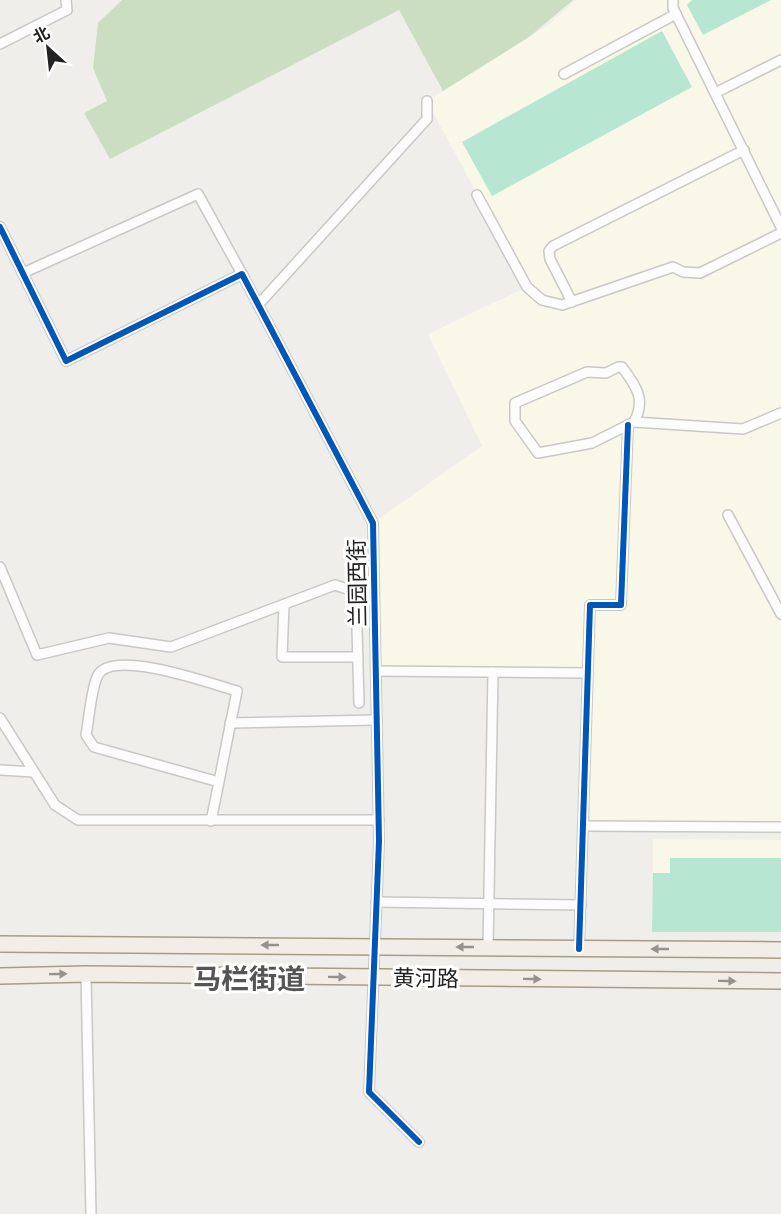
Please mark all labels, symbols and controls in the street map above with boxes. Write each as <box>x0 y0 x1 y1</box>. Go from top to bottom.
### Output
north arrow <box>18 18 78 78</box>
text: 北 <box>29 20 54 49</box>
street label: 兰园西街 <box>339 539 375 627</box>
one-way arrow <box>260 940 279 950</box>
one-way arrow <box>455 942 474 952</box>
one-way arrow <box>650 944 669 954</box>
district label: 马栏街道 <box>193 957 305 1000</box>
street label: 黄河路 <box>393 960 459 996</box>
one-way arrow <box>49 970 68 979</box>
one-way arrow <box>328 972 347 982</box>
one-way arrow <box>523 974 542 984</box>
one-way arrow <box>718 976 737 986</box>

